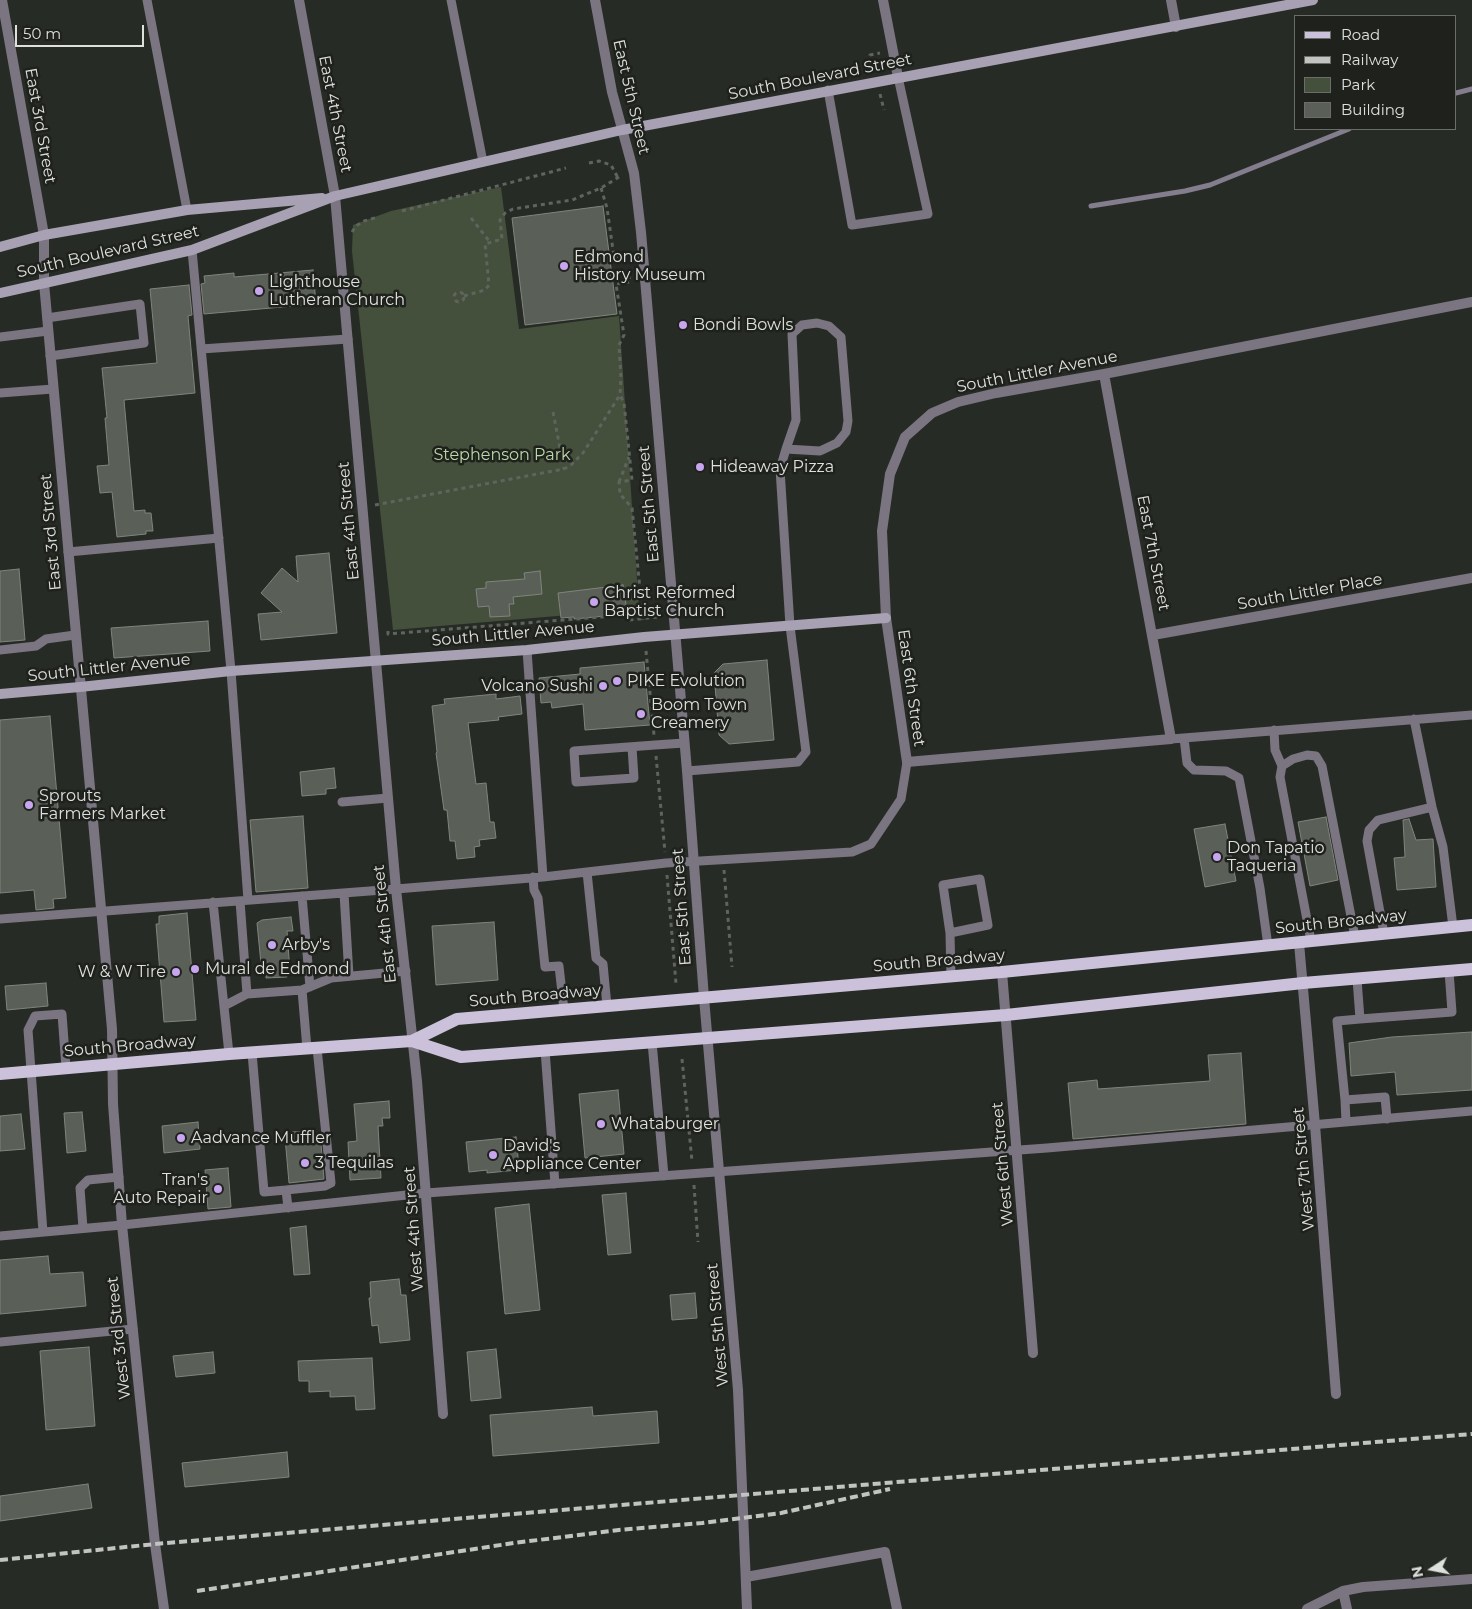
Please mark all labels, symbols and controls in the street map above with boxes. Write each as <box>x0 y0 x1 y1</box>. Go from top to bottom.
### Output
scale bar <box>18 15 146 47</box>
legend <box>1294 15 1457 130</box>
text: 50 m <box>23 24 61 43</box>
text: Road <box>1341 25 1380 44</box>
street label: East 5th Street <box>608 38 654 156</box>
street label: South Boulevard Street <box>727 50 913 104</box>
text: Railway <box>1341 50 1398 69</box>
street label: East 4th Street <box>314 54 356 174</box>
street label: East 3rd Street <box>20 67 60 185</box>
text: Park <box>1341 75 1375 94</box>
text: Building <box>1341 100 1405 119</box>
street label: South Boulevard Street <box>15 222 201 282</box>
place label: Edmond History Museum <box>574 247 706 285</box>
marker: Edmond History Museum <box>558 260 570 272</box>
place label: Lighthouse Lutheran Church <box>269 272 405 310</box>
marker: Lighthouse Lutheran Church <box>253 285 265 297</box>
place label: Bondi Bowls <box>693 315 793 335</box>
marker: Bondi Bowls <box>677 319 689 331</box>
street label: South Littler Avenue <box>955 347 1119 397</box>
park label: Stephenson Park <box>433 445 571 465</box>
street label: East 5th Street <box>634 445 664 563</box>
place label: Hideaway Pizza <box>710 457 834 477</box>
street label: East 4th Street <box>334 461 364 581</box>
marker: Hideaway Pizza <box>694 461 706 473</box>
street label: East 3rd Street <box>36 473 66 591</box>
street label: East 7th Street <box>1132 493 1174 613</box>
street label: South Littler Place <box>1236 570 1384 614</box>
place label: Christ Reformed Baptist Church <box>604 583 736 621</box>
marker: Christ Reformed Baptist Church <box>588 596 600 608</box>
street label: South Littler Avenue <box>431 617 595 651</box>
street label: East 6th Street <box>893 628 929 748</box>
street label: South Littler Avenue <box>27 650 191 686</box>
place label: PIKE Evolution <box>627 671 745 691</box>
marker: PIKE Evolution <box>611 675 623 687</box>
place label: Volcano Sushi <box>481 676 593 696</box>
marker: Volcano Sushi <box>597 680 609 692</box>
place label: Boom Town Creamery <box>651 695 747 733</box>
marker: Boom Town Creamery <box>635 708 647 720</box>
place label: Sprouts Farmers Market <box>39 786 166 824</box>
marker: Sprouts Farmers Market <box>23 799 35 811</box>
place label: Don Tapatio Taqueria <box>1227 838 1324 876</box>
street label: East 5th Street <box>668 848 696 966</box>
marker: Don Tapatio Taqueria <box>1211 851 1223 863</box>
street label: East 4th Street <box>369 864 401 984</box>
street label: South Broadway <box>1274 906 1408 938</box>
place label: Arby's <box>282 935 330 955</box>
marker: Arby's <box>266 939 278 951</box>
street label: South Broadway <box>872 946 1006 976</box>
place label: Mural de Edmond <box>205 959 350 979</box>
place label: W & W Tire <box>78 962 166 982</box>
marker: Mural de Edmond <box>189 963 201 975</box>
marker: W & W Tire <box>170 966 182 978</box>
street label: South Broadway <box>468 981 602 1011</box>
street label: South Broadway <box>63 1031 197 1061</box>
street label: West 6th Street <box>988 1101 1018 1227</box>
street label: West 7th Street <box>1289 1106 1319 1232</box>
place label: Whataburger <box>611 1114 719 1134</box>
marker: Whataburger <box>595 1118 607 1130</box>
place label: Aadvance Muffler <box>191 1128 331 1148</box>
marker: Aadvance Muffler <box>175 1132 187 1144</box>
place label: David's Appliance Center <box>503 1136 641 1174</box>
marker: David's Appliance Center <box>487 1149 499 1161</box>
place label: 3 Tequilas <box>315 1153 394 1173</box>
marker: 3 Tequilas <box>299 1157 311 1169</box>
street label: West 4th Street <box>400 1166 428 1292</box>
place label: Tran's Auto Repair <box>113 1170 208 1208</box>
marker: Tran's Auto Repair <box>212 1183 224 1195</box>
street label: West 5th Street <box>703 1262 733 1388</box>
street label: West 3rd Street <box>103 1275 135 1401</box>
north arrow <box>1407 1544 1457 1594</box>
text: N <box>1407 1565 1427 1579</box>

